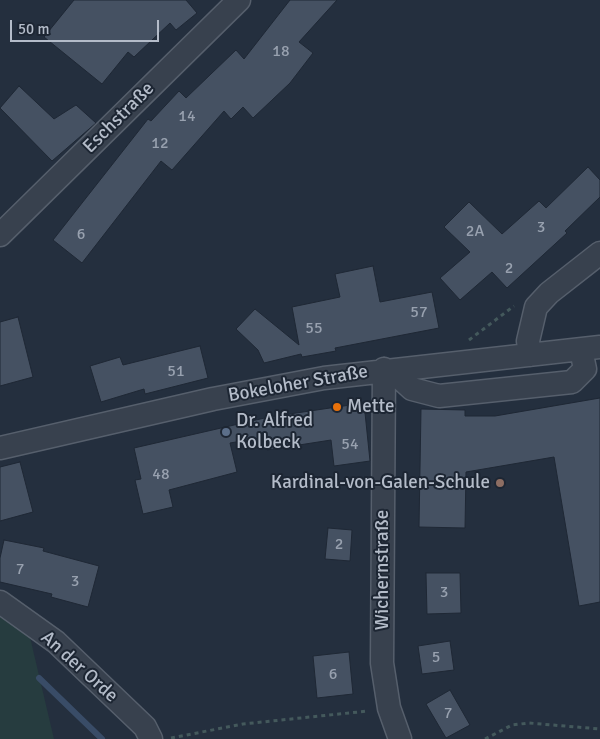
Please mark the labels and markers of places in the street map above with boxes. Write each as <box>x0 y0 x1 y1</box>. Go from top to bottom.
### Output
place label: Mette <box>347 396 394 418</box>
marker: Mette <box>331 401 343 413</box>
place label: Dr. Alfred Kolbeck <box>236 410 313 454</box>
marker: Dr. Alfred Kolbeck <box>220 426 232 438</box>
place label: Kardinal-von-Galen-Schule <box>271 472 490 494</box>
marker: Kardinal-von-Galen-Schule <box>494 477 506 489</box>

